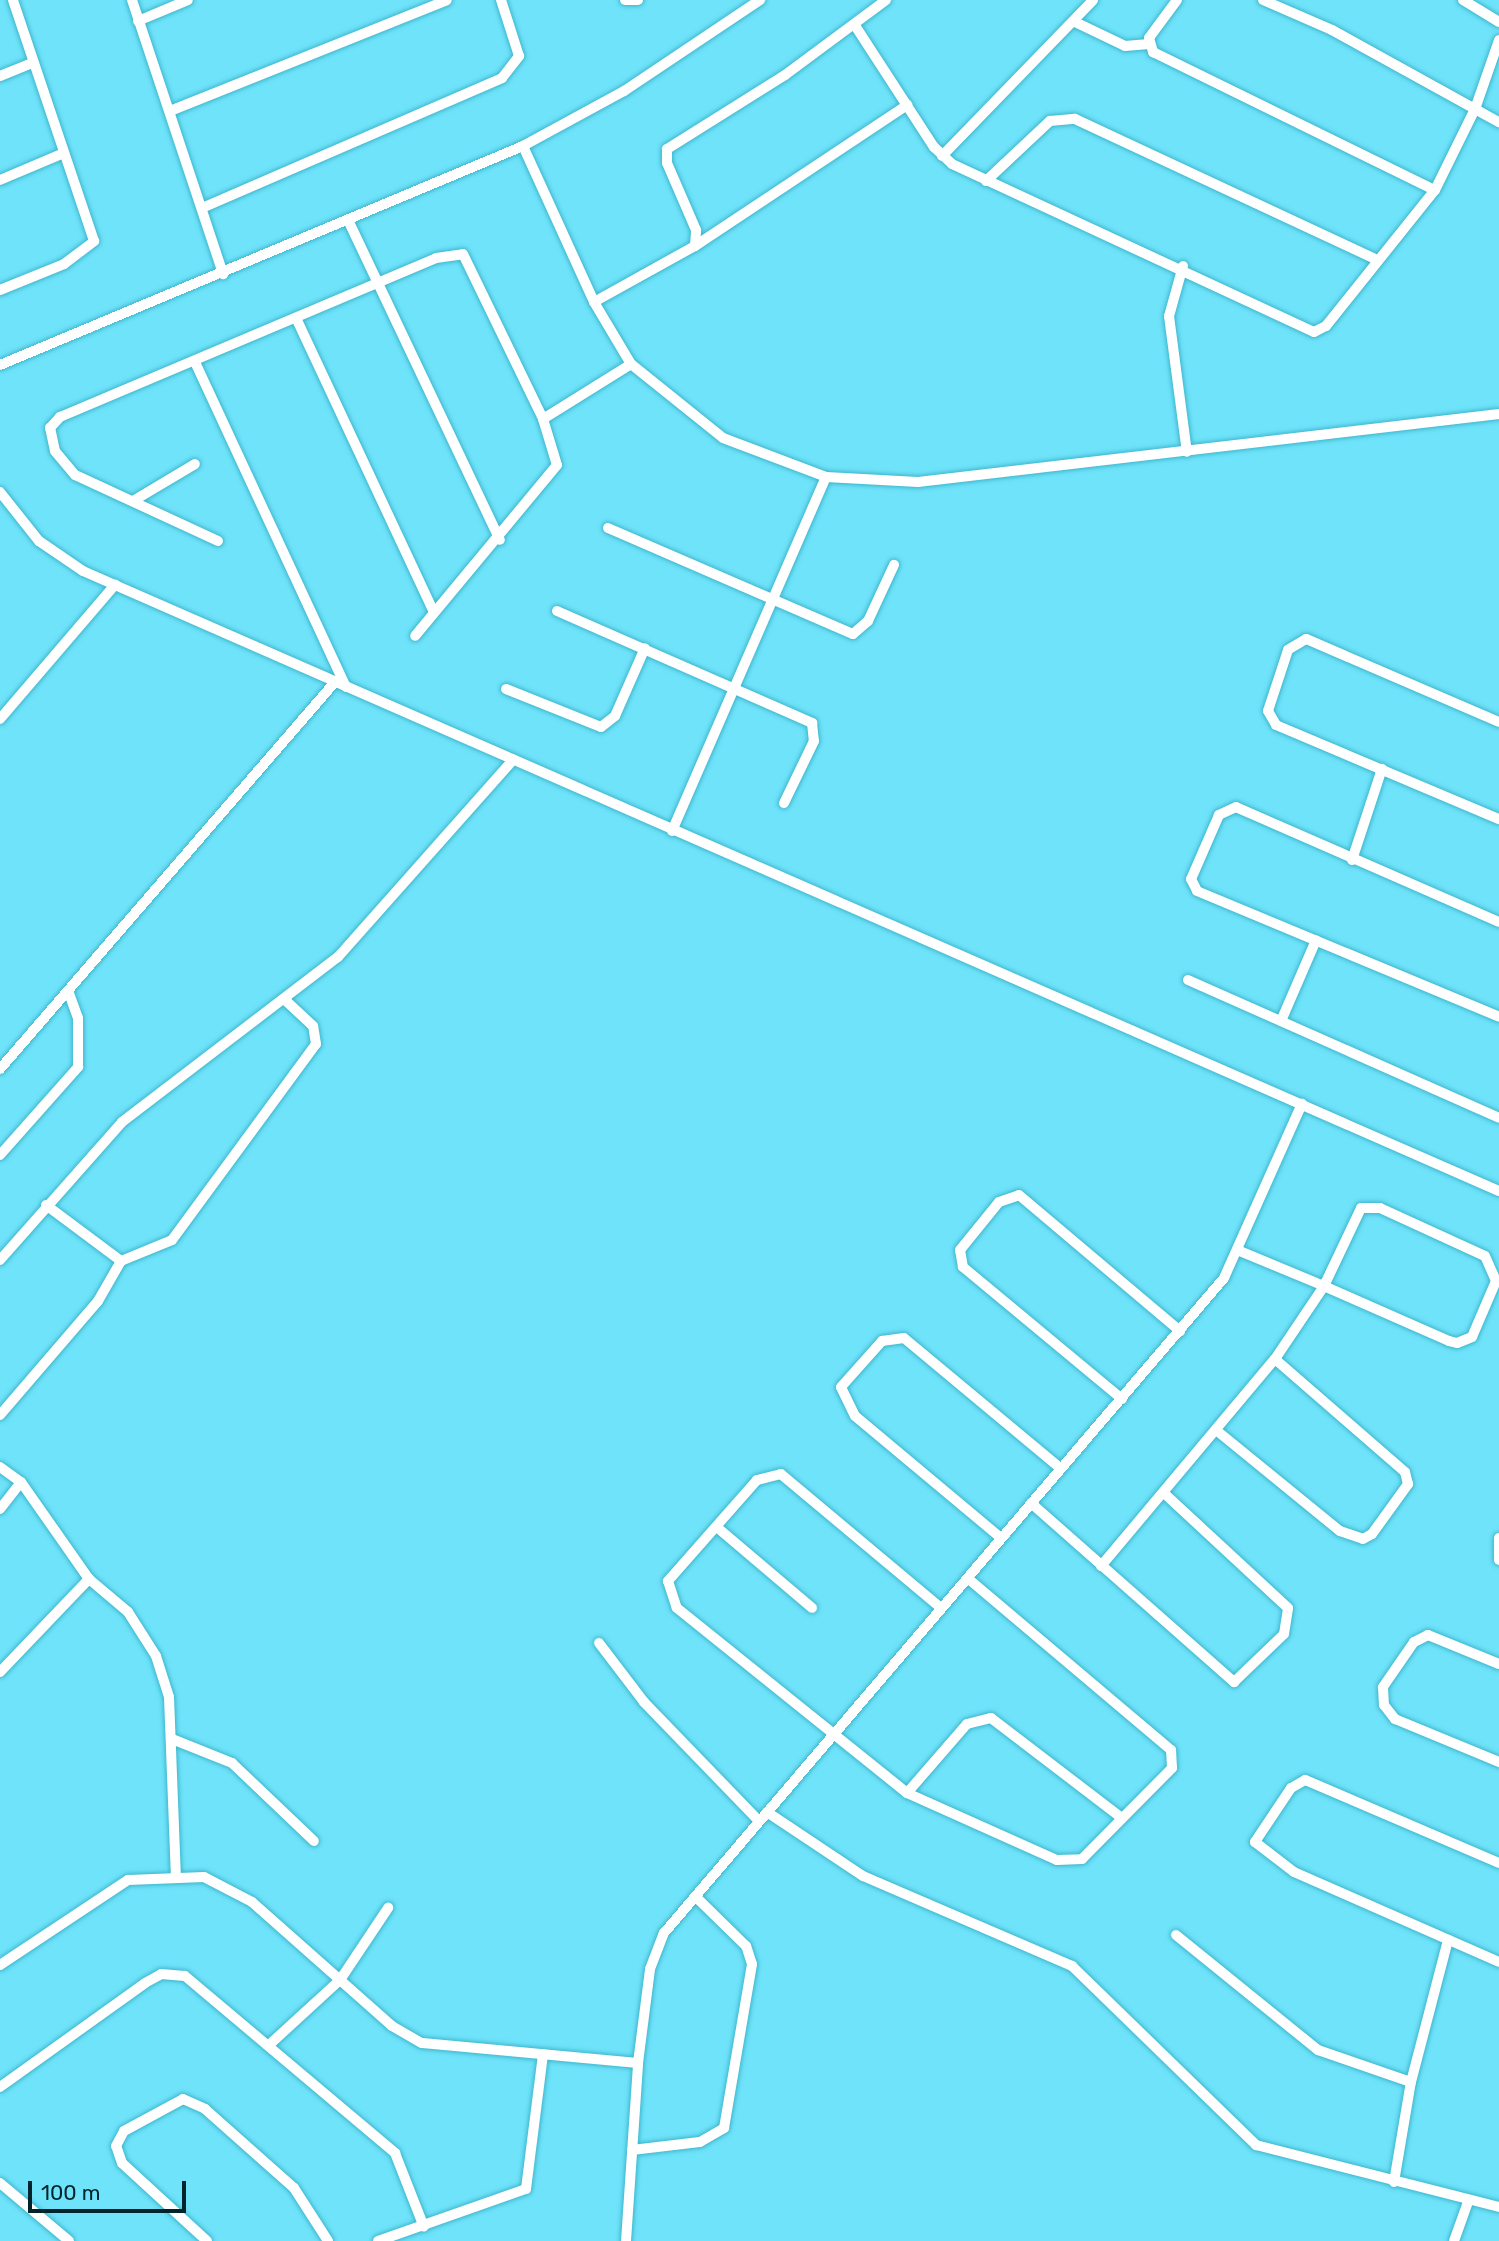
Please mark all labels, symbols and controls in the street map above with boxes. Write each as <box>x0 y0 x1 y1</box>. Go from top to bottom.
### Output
scale bar <box>32 2168 189 2212</box>
text: 100 m <box>41 2180 100 2205</box>

